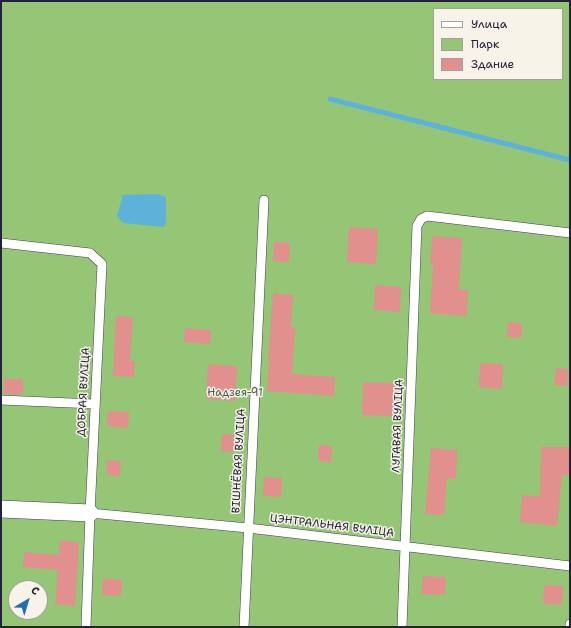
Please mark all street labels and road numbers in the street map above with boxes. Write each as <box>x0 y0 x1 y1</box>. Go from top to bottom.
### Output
street label: ДОБРАЯ ВУЛІЦА <box>75 347 93 437</box>
street label: ЛУГАВАЯ ВУЛІЦА <box>390 379 406 473</box>
street label: ВІШНЁВАЯ ВУЛІЦА <box>230 408 248 514</box>
street label: ЦЭНТРАЛЬНАЯ ВУЛІЦА <box>269 512 395 540</box>

